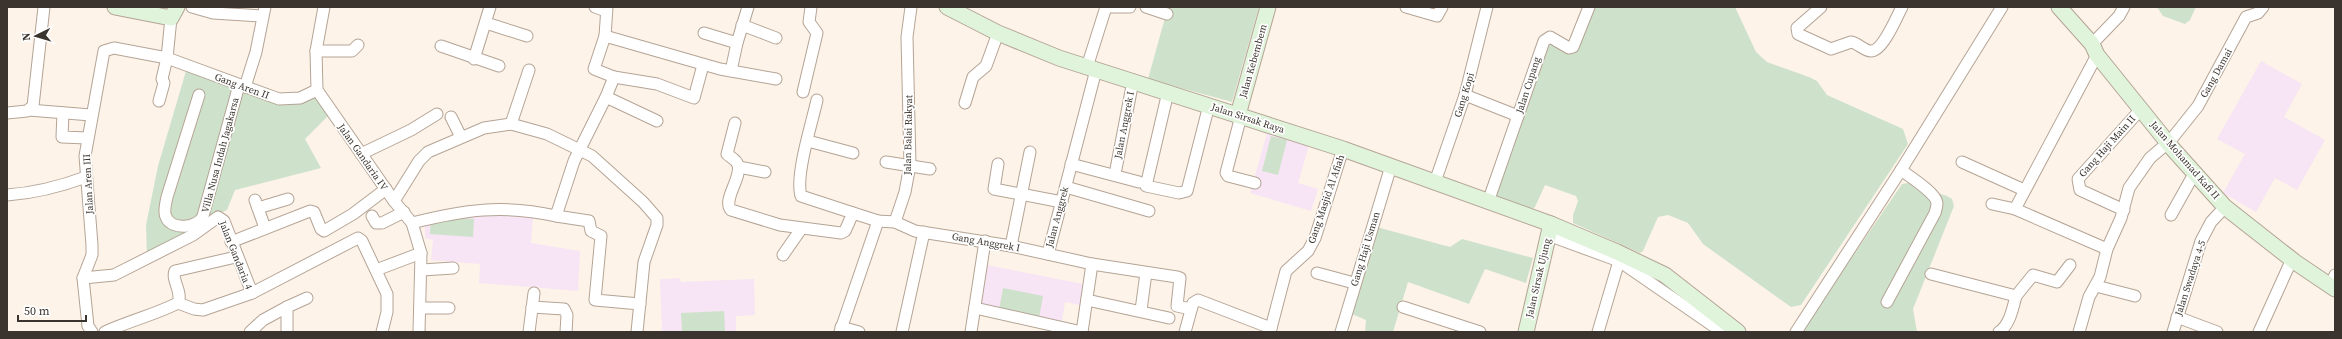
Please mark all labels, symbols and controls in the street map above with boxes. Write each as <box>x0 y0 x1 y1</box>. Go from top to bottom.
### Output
north arrow <box>16 16 56 56</box>
street label: Jalan Kebembem <box>1236 23 1270 100</box>
text: N <box>19 32 34 41</box>
street label: Gang Damai <box>2197 46 2235 100</box>
street label: Jalan Cupang <box>1512 55 1543 116</box>
street label: Gang Aren II <box>213 70 271 102</box>
street label: Gang Kopi <box>1451 71 1477 119</box>
street label: Jalan Anggrek I <box>1111 90 1137 161</box>
street label: Jalan Balai Rakyat <box>901 94 915 176</box>
street label: Villa Nusa Indah Jagakarsa <box>198 95 242 214</box>
street label: Jalan Sirsak Raya <box>1209 100 1287 136</box>
street label: Gang Haji Main II <box>2076 112 2138 180</box>
street label: Jalan Mohamad Kafi II <box>2147 117 2223 202</box>
street label: Jalan Gandaria IV <box>335 120 391 193</box>
street label: Jalan Aren III <box>80 153 96 215</box>
street label: Gang Masjid Al Afiah <box>1305 153 1347 245</box>
street label: Jalan Anggrek <box>1042 185 1071 250</box>
street label: Gang Haji Usman <box>1347 210 1383 288</box>
street label: Jalan Gandaria 4 <box>216 218 256 291</box>
street label: Gang Anggrek I <box>951 230 1021 254</box>
street label: Jalan Sirsak Ujung <box>1522 237 1553 320</box>
street label: Jalan Swadaya 4-5 <box>2171 239 2208 318</box>
scale bar <box>18 297 86 323</box>
text: 50 m <box>24 303 50 319</box>

